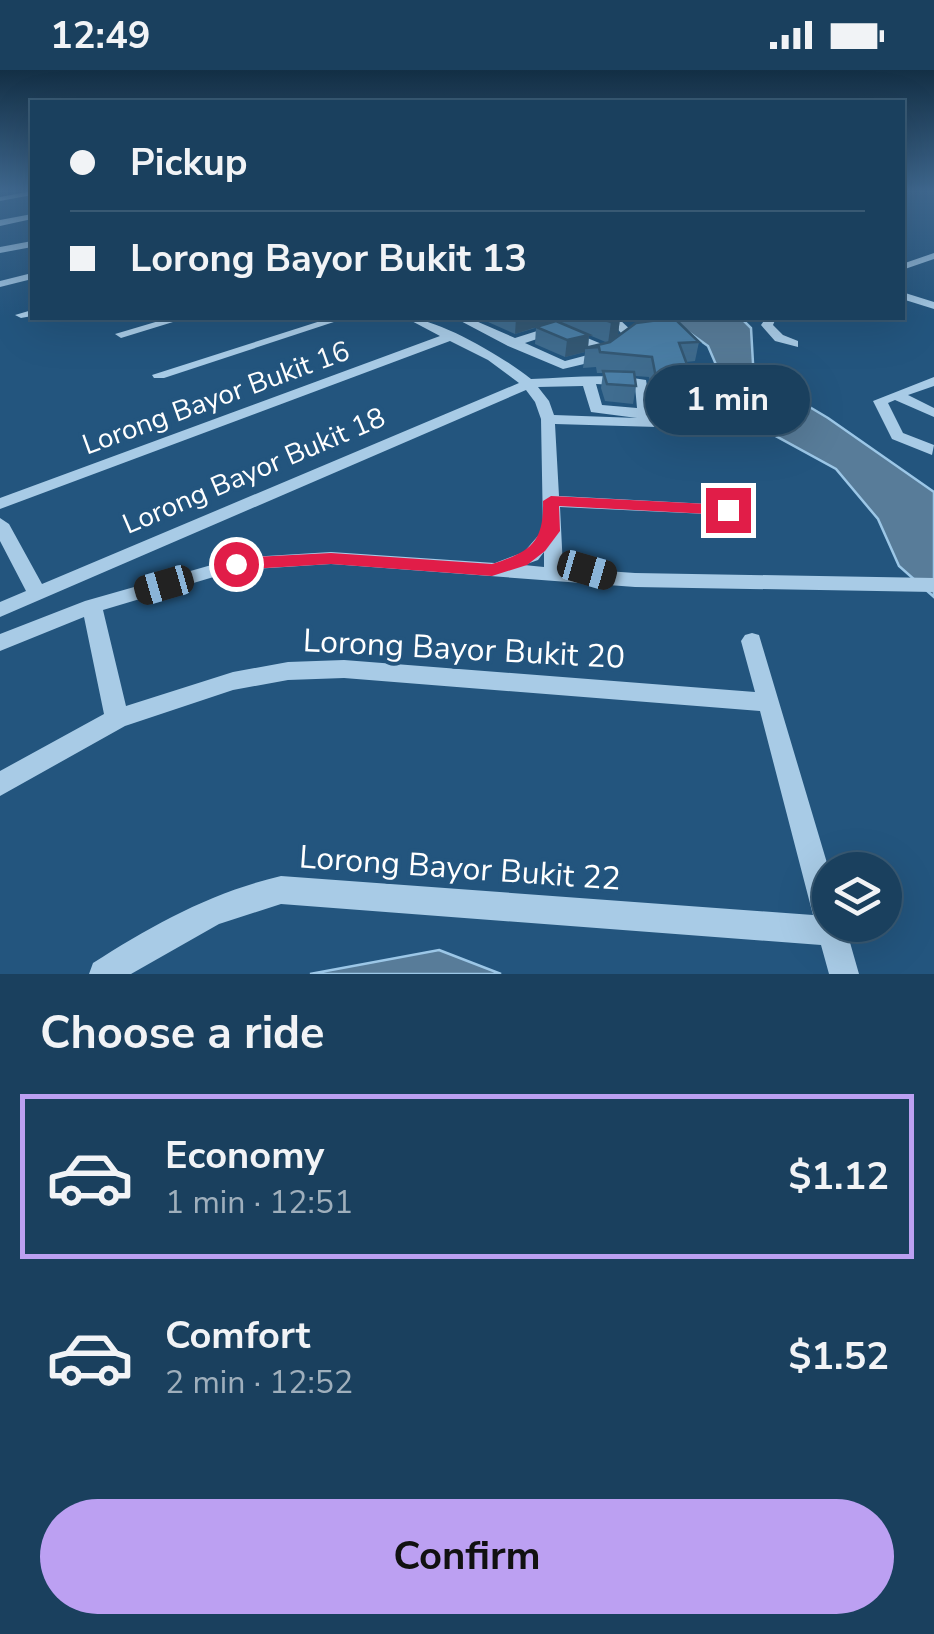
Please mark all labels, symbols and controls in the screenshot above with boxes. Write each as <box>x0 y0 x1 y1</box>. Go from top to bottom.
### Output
text: 12:49 <box>50 10 151 61</box>
text: Pickup <box>130 137 248 188</box>
text: Lorong Bayor Bukit 13 <box>130 233 527 284</box>
street label: Lorong Bayor Bukit 16 <box>77 332 355 464</box>
callout: 1 min <box>646 365 810 435</box>
text: 1 min <box>686 378 769 421</box>
street label: Lorong Bayor Bukit 18 <box>117 398 391 544</box>
route end <box>706 488 751 533</box>
route start <box>214 542 259 587</box>
car <box>554 547 620 593</box>
car <box>131 562 197 608</box>
street label: Lorong Bayor Bukit 20 <box>302 619 626 679</box>
street label: Lorong Bayor Bukit 22 <box>298 835 622 901</box>
map controls <box>812 852 902 942</box>
button: layers <box>812 852 902 942</box>
text: Choose a ride <box>40 1003 325 1064</box>
text: Economy <box>165 1130 324 1181</box>
icon: car <box>45 1132 135 1222</box>
text: $1.12 <box>788 1151 889 1202</box>
text: 1 min · 12:51 <box>165 1181 353 1224</box>
text: Comfort <box>165 1310 310 1361</box>
icon: car <box>45 1312 135 1402</box>
text: $1.52 <box>788 1331 889 1382</box>
text: 2 min · 12:52 <box>165 1361 353 1404</box>
button: Confirm <box>40 1499 894 1614</box>

